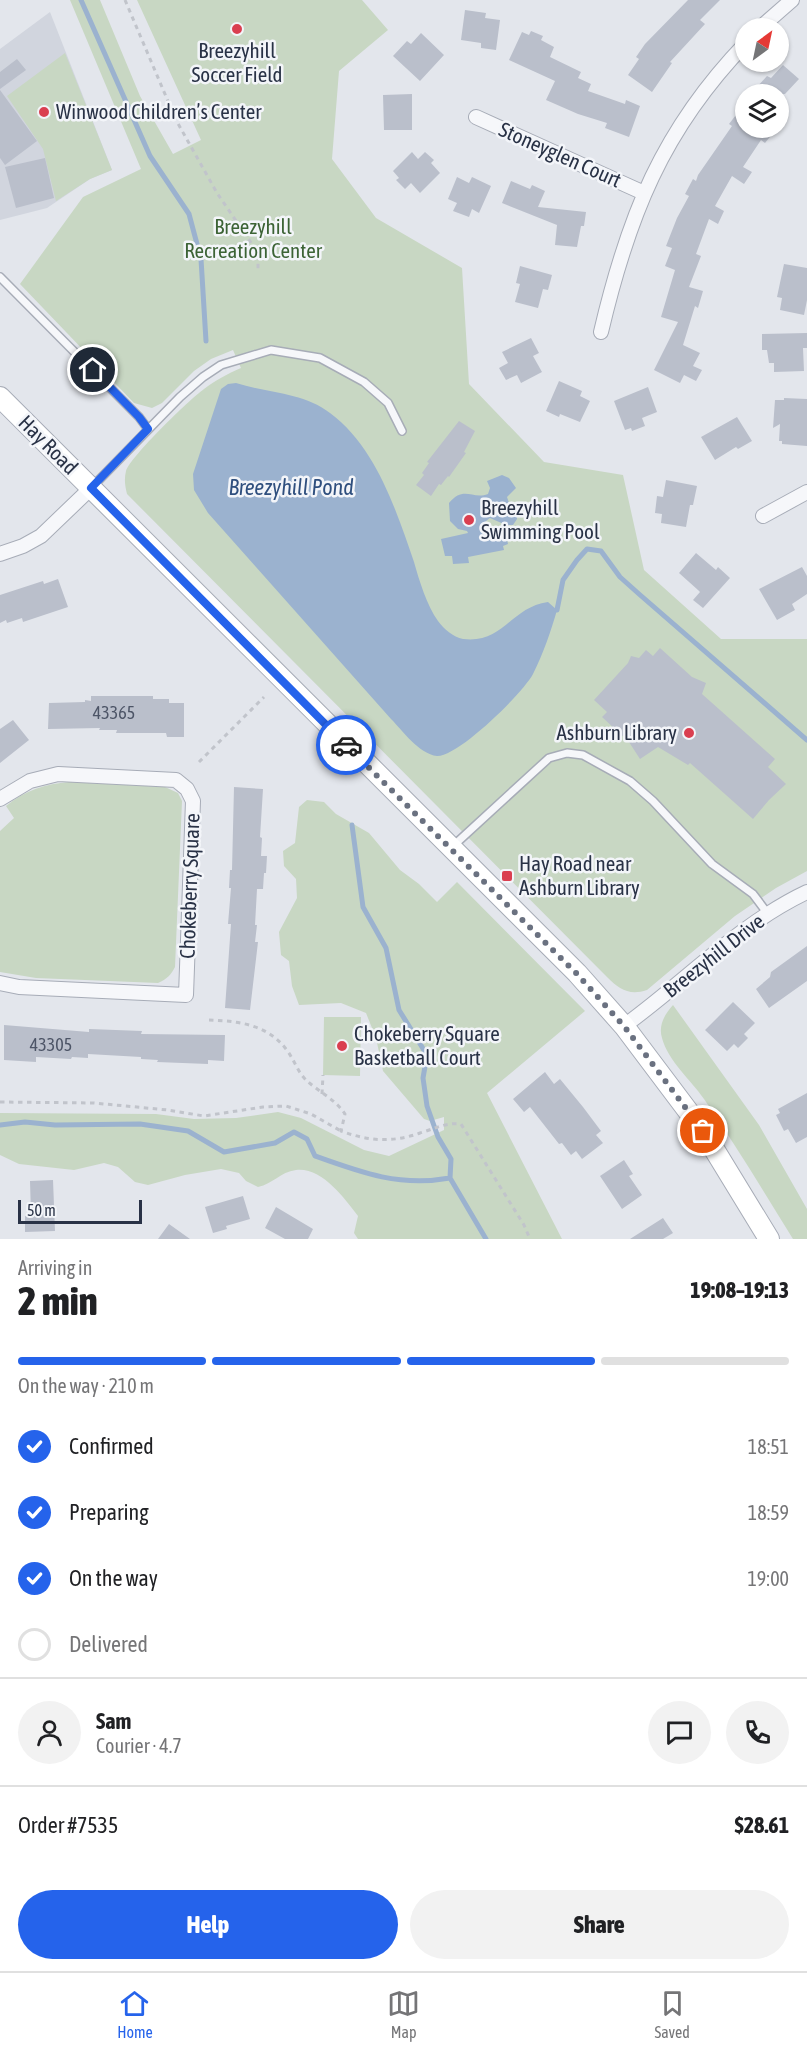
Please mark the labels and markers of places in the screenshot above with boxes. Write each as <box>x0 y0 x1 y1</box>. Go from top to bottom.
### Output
marker: Breezyhill Soccer Field <box>230 22 244 36</box>
place label: Breezyhill Soccer Field <box>192 38 282 86</box>
place label: Winwood Children’s Center <box>56 99 262 123</box>
marker: Winwood Children’s Center <box>37 105 51 119</box>
pin <box>67 344 118 395</box>
place label: Breezyhill Swimming Pool <box>481 495 600 543</box>
marker: Breezyhill Swimming Pool <box>462 513 476 527</box>
place label: Ashburn Library <box>556 720 677 744</box>
marker: Ashburn Library <box>682 726 696 740</box>
place label: Hay Road near Ashburn Library <box>519 851 640 899</box>
marker: Hay Road near Ashburn Library <box>500 869 514 883</box>
place label: Chokeberry Square Basketball Court <box>354 1021 500 1069</box>
marker: Chokeberry Square Basketball Court <box>335 1039 349 1053</box>
pin <box>677 1105 728 1156</box>

